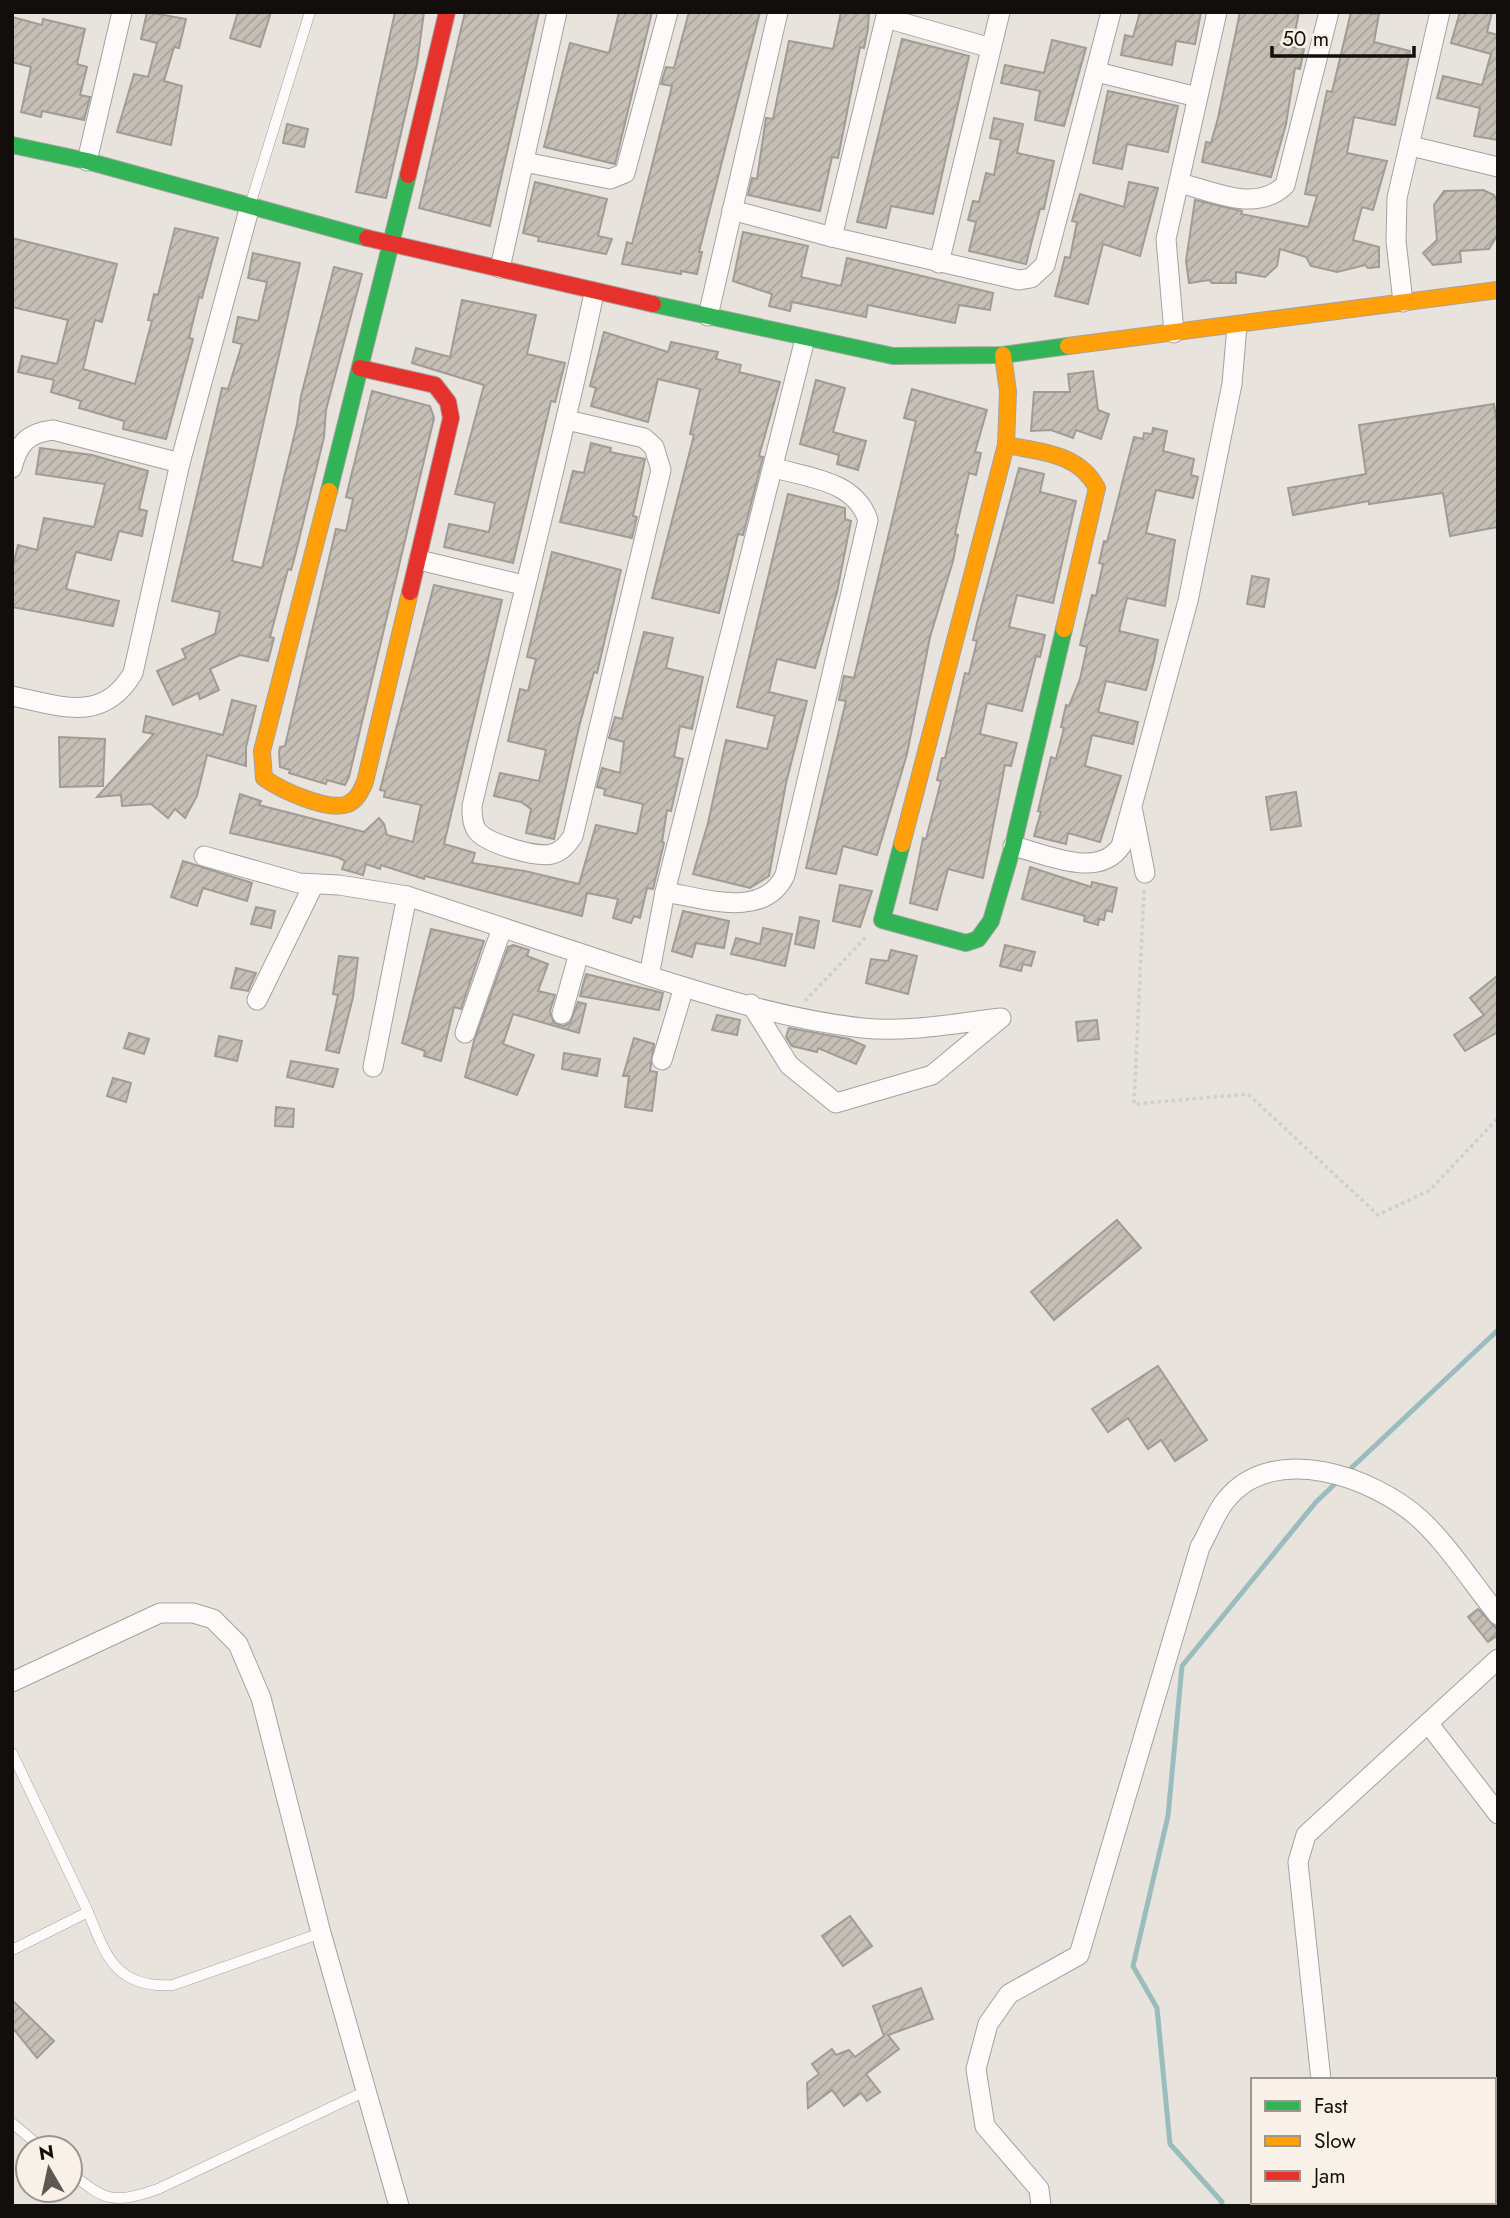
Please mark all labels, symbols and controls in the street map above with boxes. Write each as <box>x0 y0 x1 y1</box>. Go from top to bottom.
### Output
scale bar <box>1272 14 1414 58</box>
text: 50 m <box>1282 24 1329 54</box>
legend <box>1251 2078 1496 2204</box>
text: Fast <box>1314 2091 1347 2121</box>
text: Slow <box>1314 2126 1356 2156</box>
north arrow <box>14 2134 84 2204</box>
text: N <box>37 2138 56 2167</box>
text: Jam <box>1311 2161 1346 2191</box>

